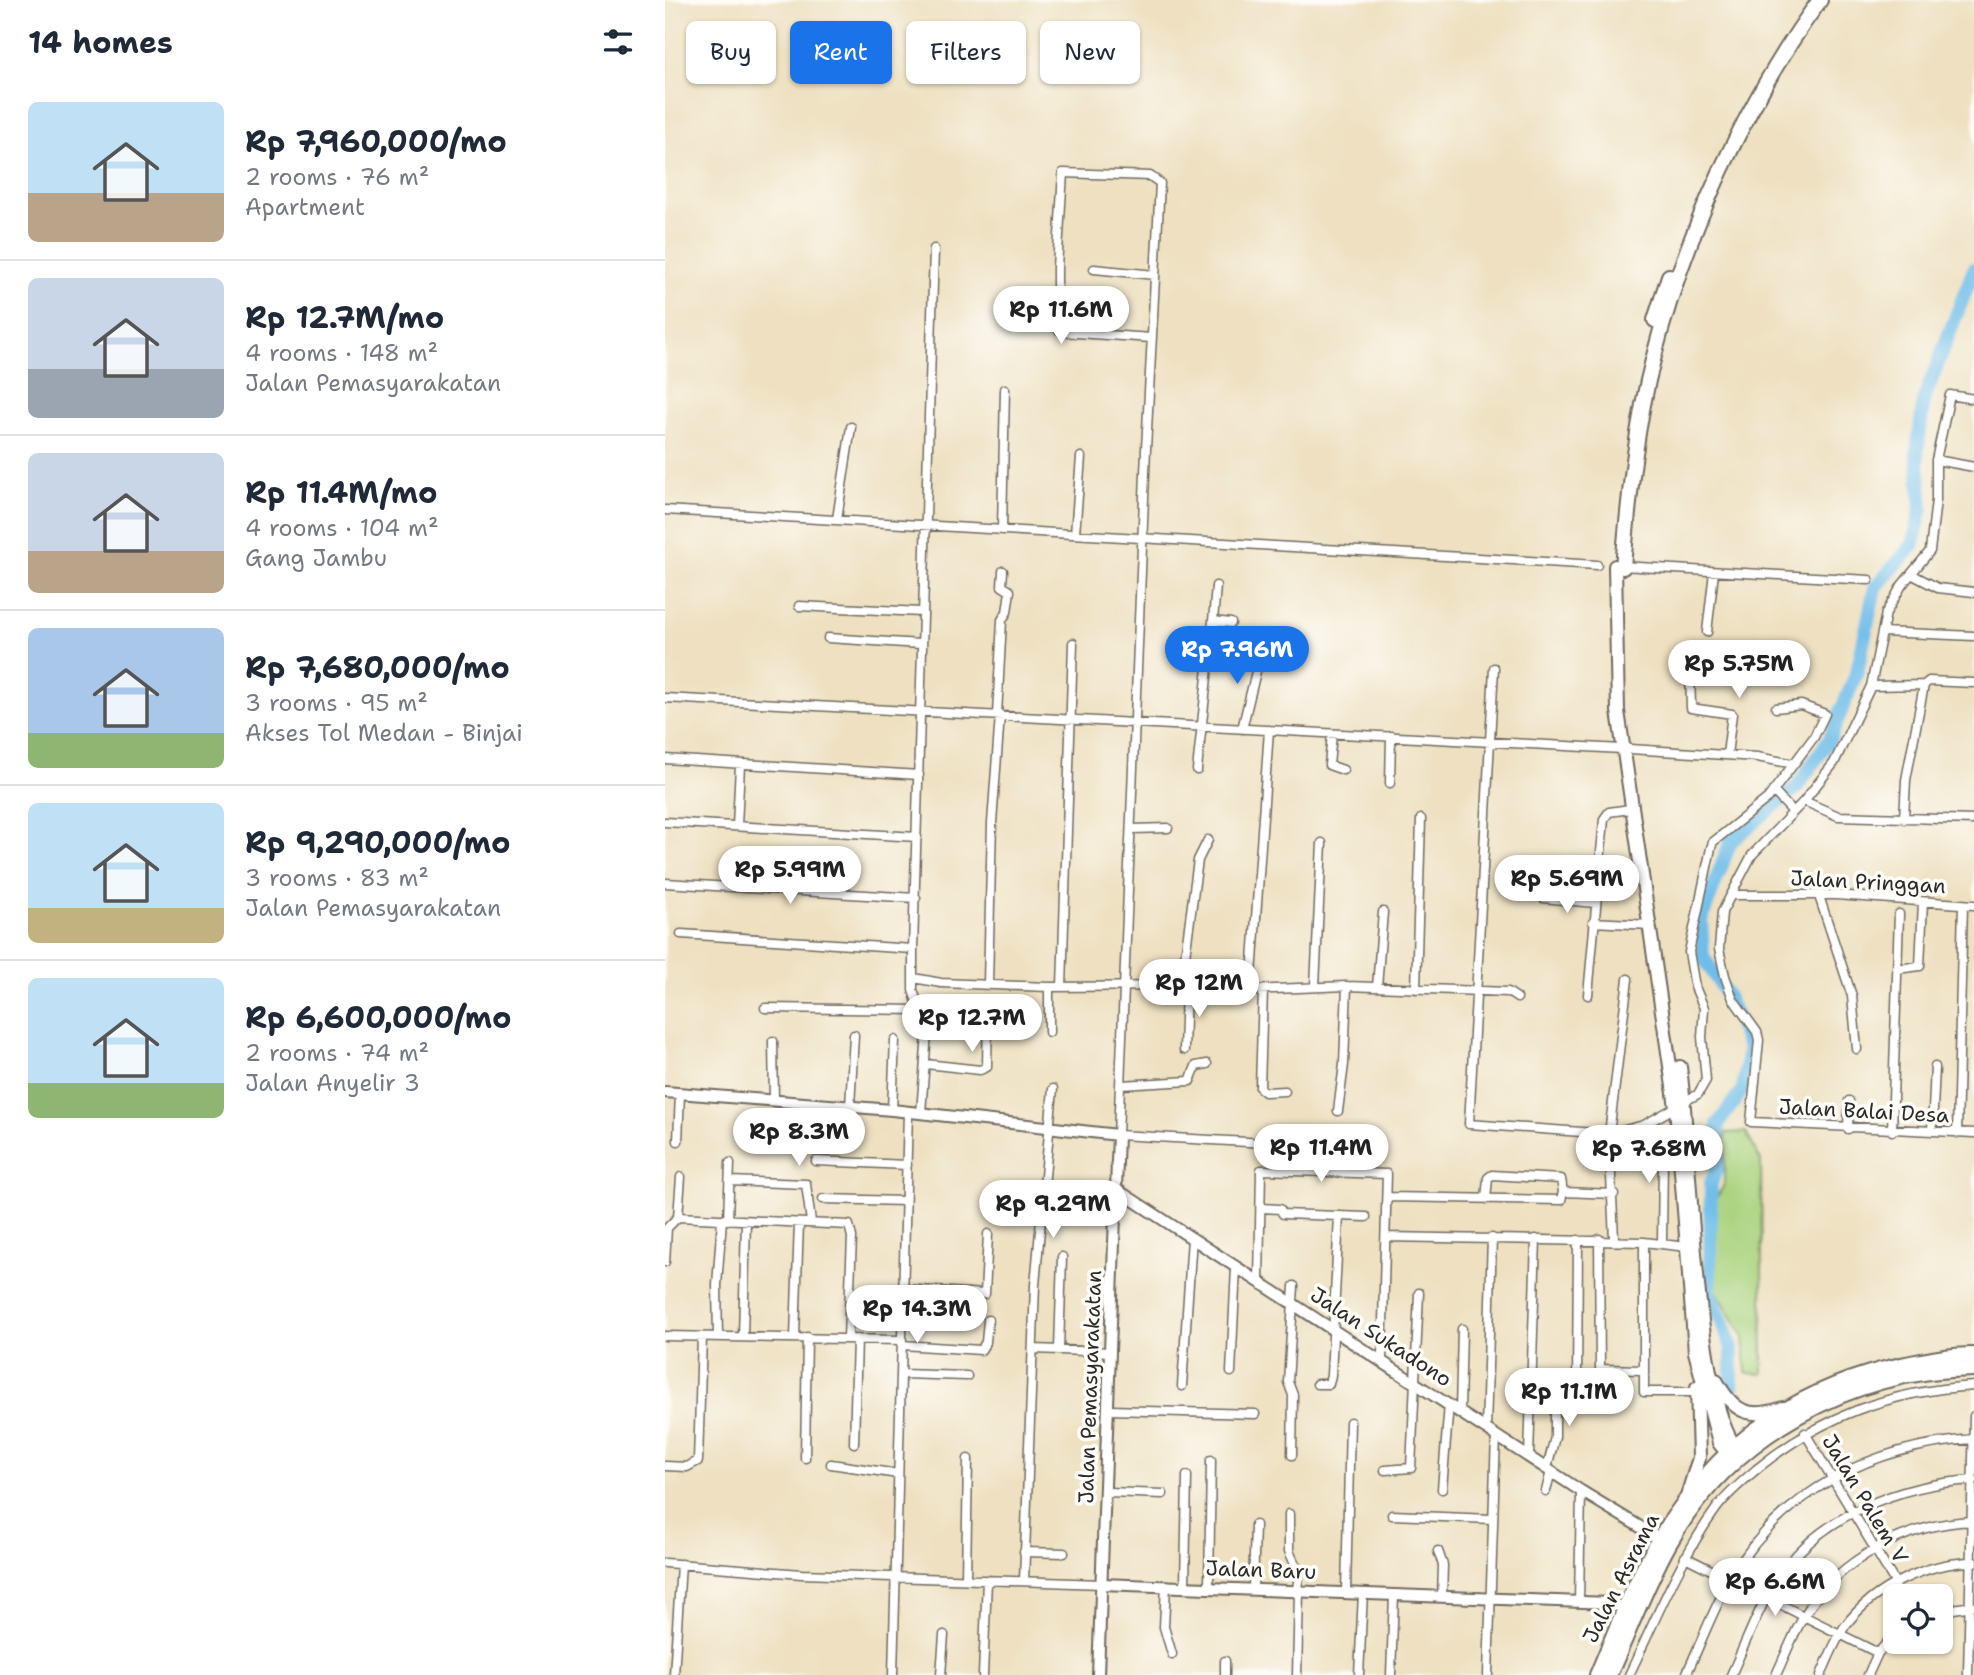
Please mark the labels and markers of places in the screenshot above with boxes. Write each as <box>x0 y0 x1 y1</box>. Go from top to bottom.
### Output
pin: Rp 11.6M <box>989 286 1133 346</box>
pin: Rp 7.96M <box>1165 626 1309 686</box>
pin: Rp 5.75M <box>1667 640 1811 700</box>
pin: Rp 5.99M <box>718 846 862 906</box>
pin: Rp 5.69M <box>1495 856 1639 915</box>
pin: Rp 12M <box>1142 960 1256 1019</box>
pin: Rp 12.7M <box>900 995 1044 1054</box>
pin: Rp 8.3M <box>734 1108 864 1168</box>
pin: Rp 11.4M <box>1249 1124 1393 1184</box>
pin: Rp 7.68M <box>1577 1126 1721 1185</box>
pin: Rp 9.29M <box>981 1180 1125 1240</box>
pin: Rp 14.3M <box>845 1286 989 1345</box>
pin: Rp 11.1M <box>1497 1368 1641 1428</box>
pin: Rp 6.6M <box>1710 1558 1840 1618</box>

